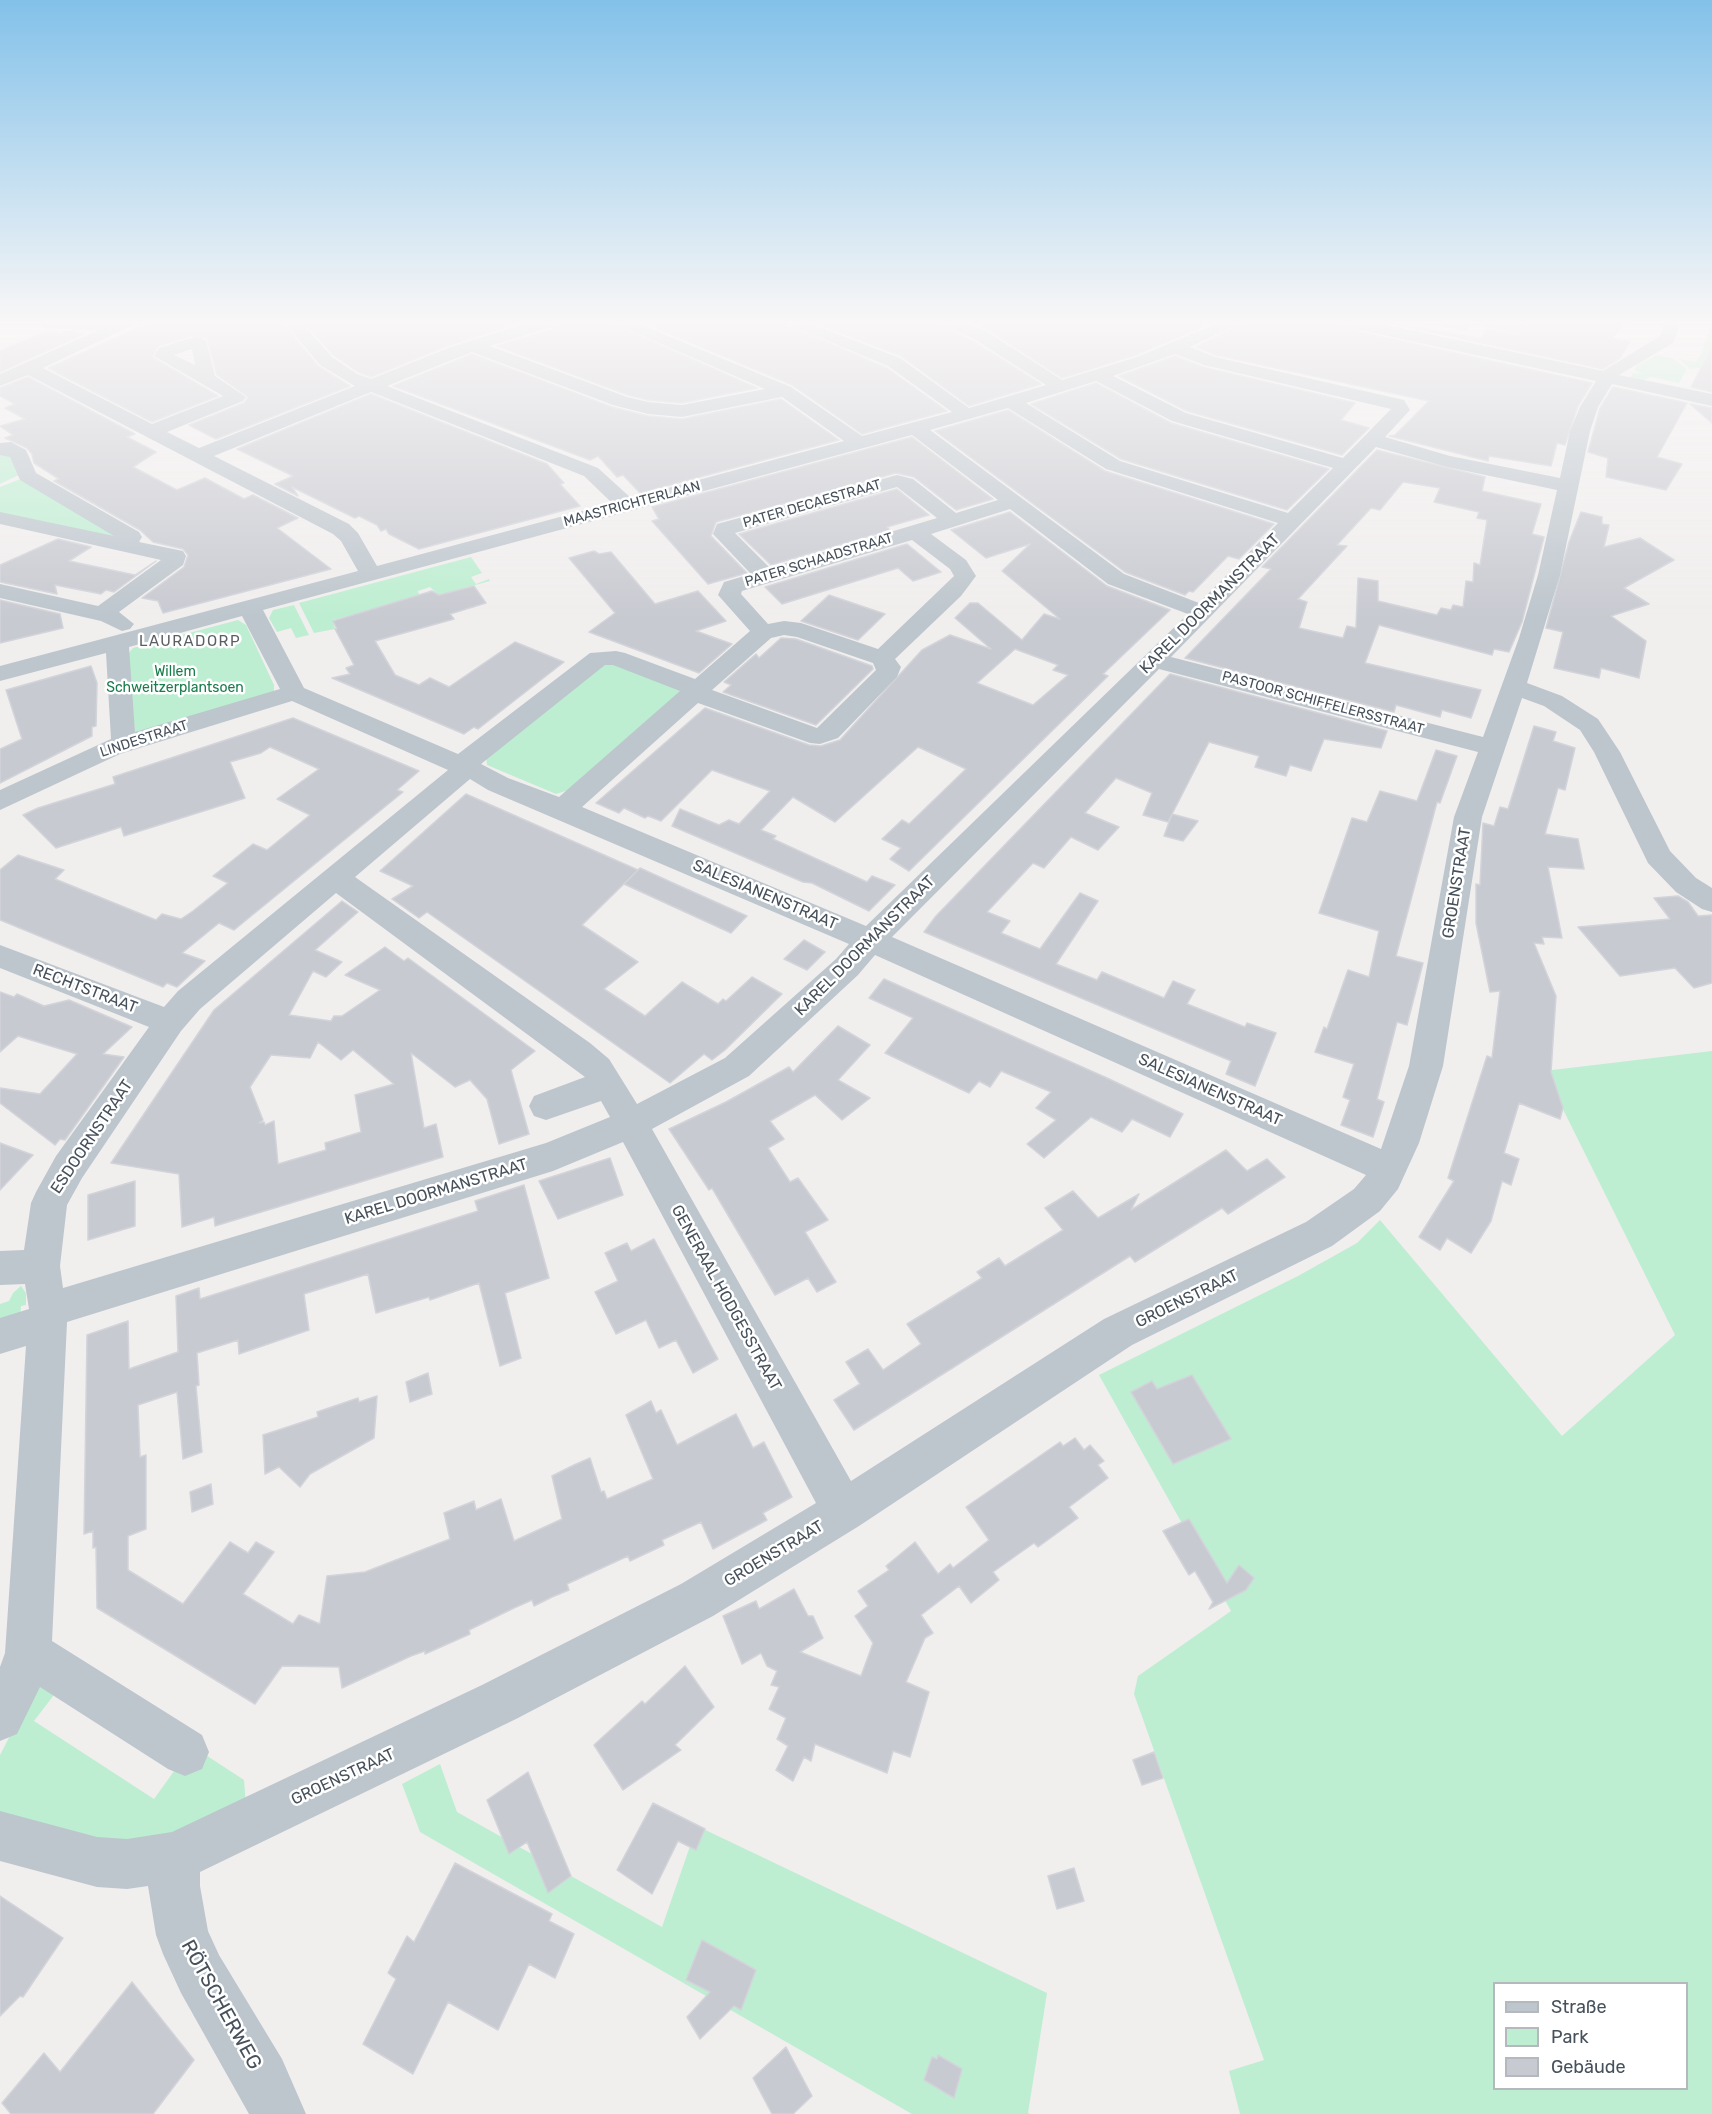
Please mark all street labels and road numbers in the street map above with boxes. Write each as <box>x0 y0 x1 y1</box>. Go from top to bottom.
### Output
street label: PATER DECAESTRAAT <box>741 476 883 532</box>
street label: MAASTRICHTERLAAN <box>562 478 702 530</box>
street label: PATER SCHAADSTRAAT <box>743 529 895 591</box>
street label: KAREL DOORMANSTRAAT <box>1136 530 1284 678</box>
street label: PASTOOR SCHIFFELERSSTRAAT <box>1220 668 1426 738</box>
street label: LINDESTRAAT <box>98 717 190 761</box>
street label: GROENSTRAAT <box>1439 826 1475 940</box>
street label: SALESIANENSTRAAT <box>690 856 840 934</box>
street label: KAREL DOORMANSTRAAT <box>791 872 939 1020</box>
street label: RECHTSTRAAT <box>30 960 140 1018</box>
street label: SALESIANENSTRAAT <box>1135 1050 1285 1130</box>
street label: ESDOORNSTRAAT <box>47 1076 137 1198</box>
street label: KAREL DOORMANSTRAAT <box>342 1155 530 1229</box>
street label: GENERAAL HODGESSTRAAT <box>667 1202 785 1394</box>
street label: GROENSTRAAT <box>1132 1266 1242 1332</box>
street label: GROENSTRAAT <box>721 1517 827 1591</box>
street label: GROENSTRAAT <box>288 1745 398 1809</box>
street label: RÖTSCHERWEG <box>175 1936 267 2074</box>

